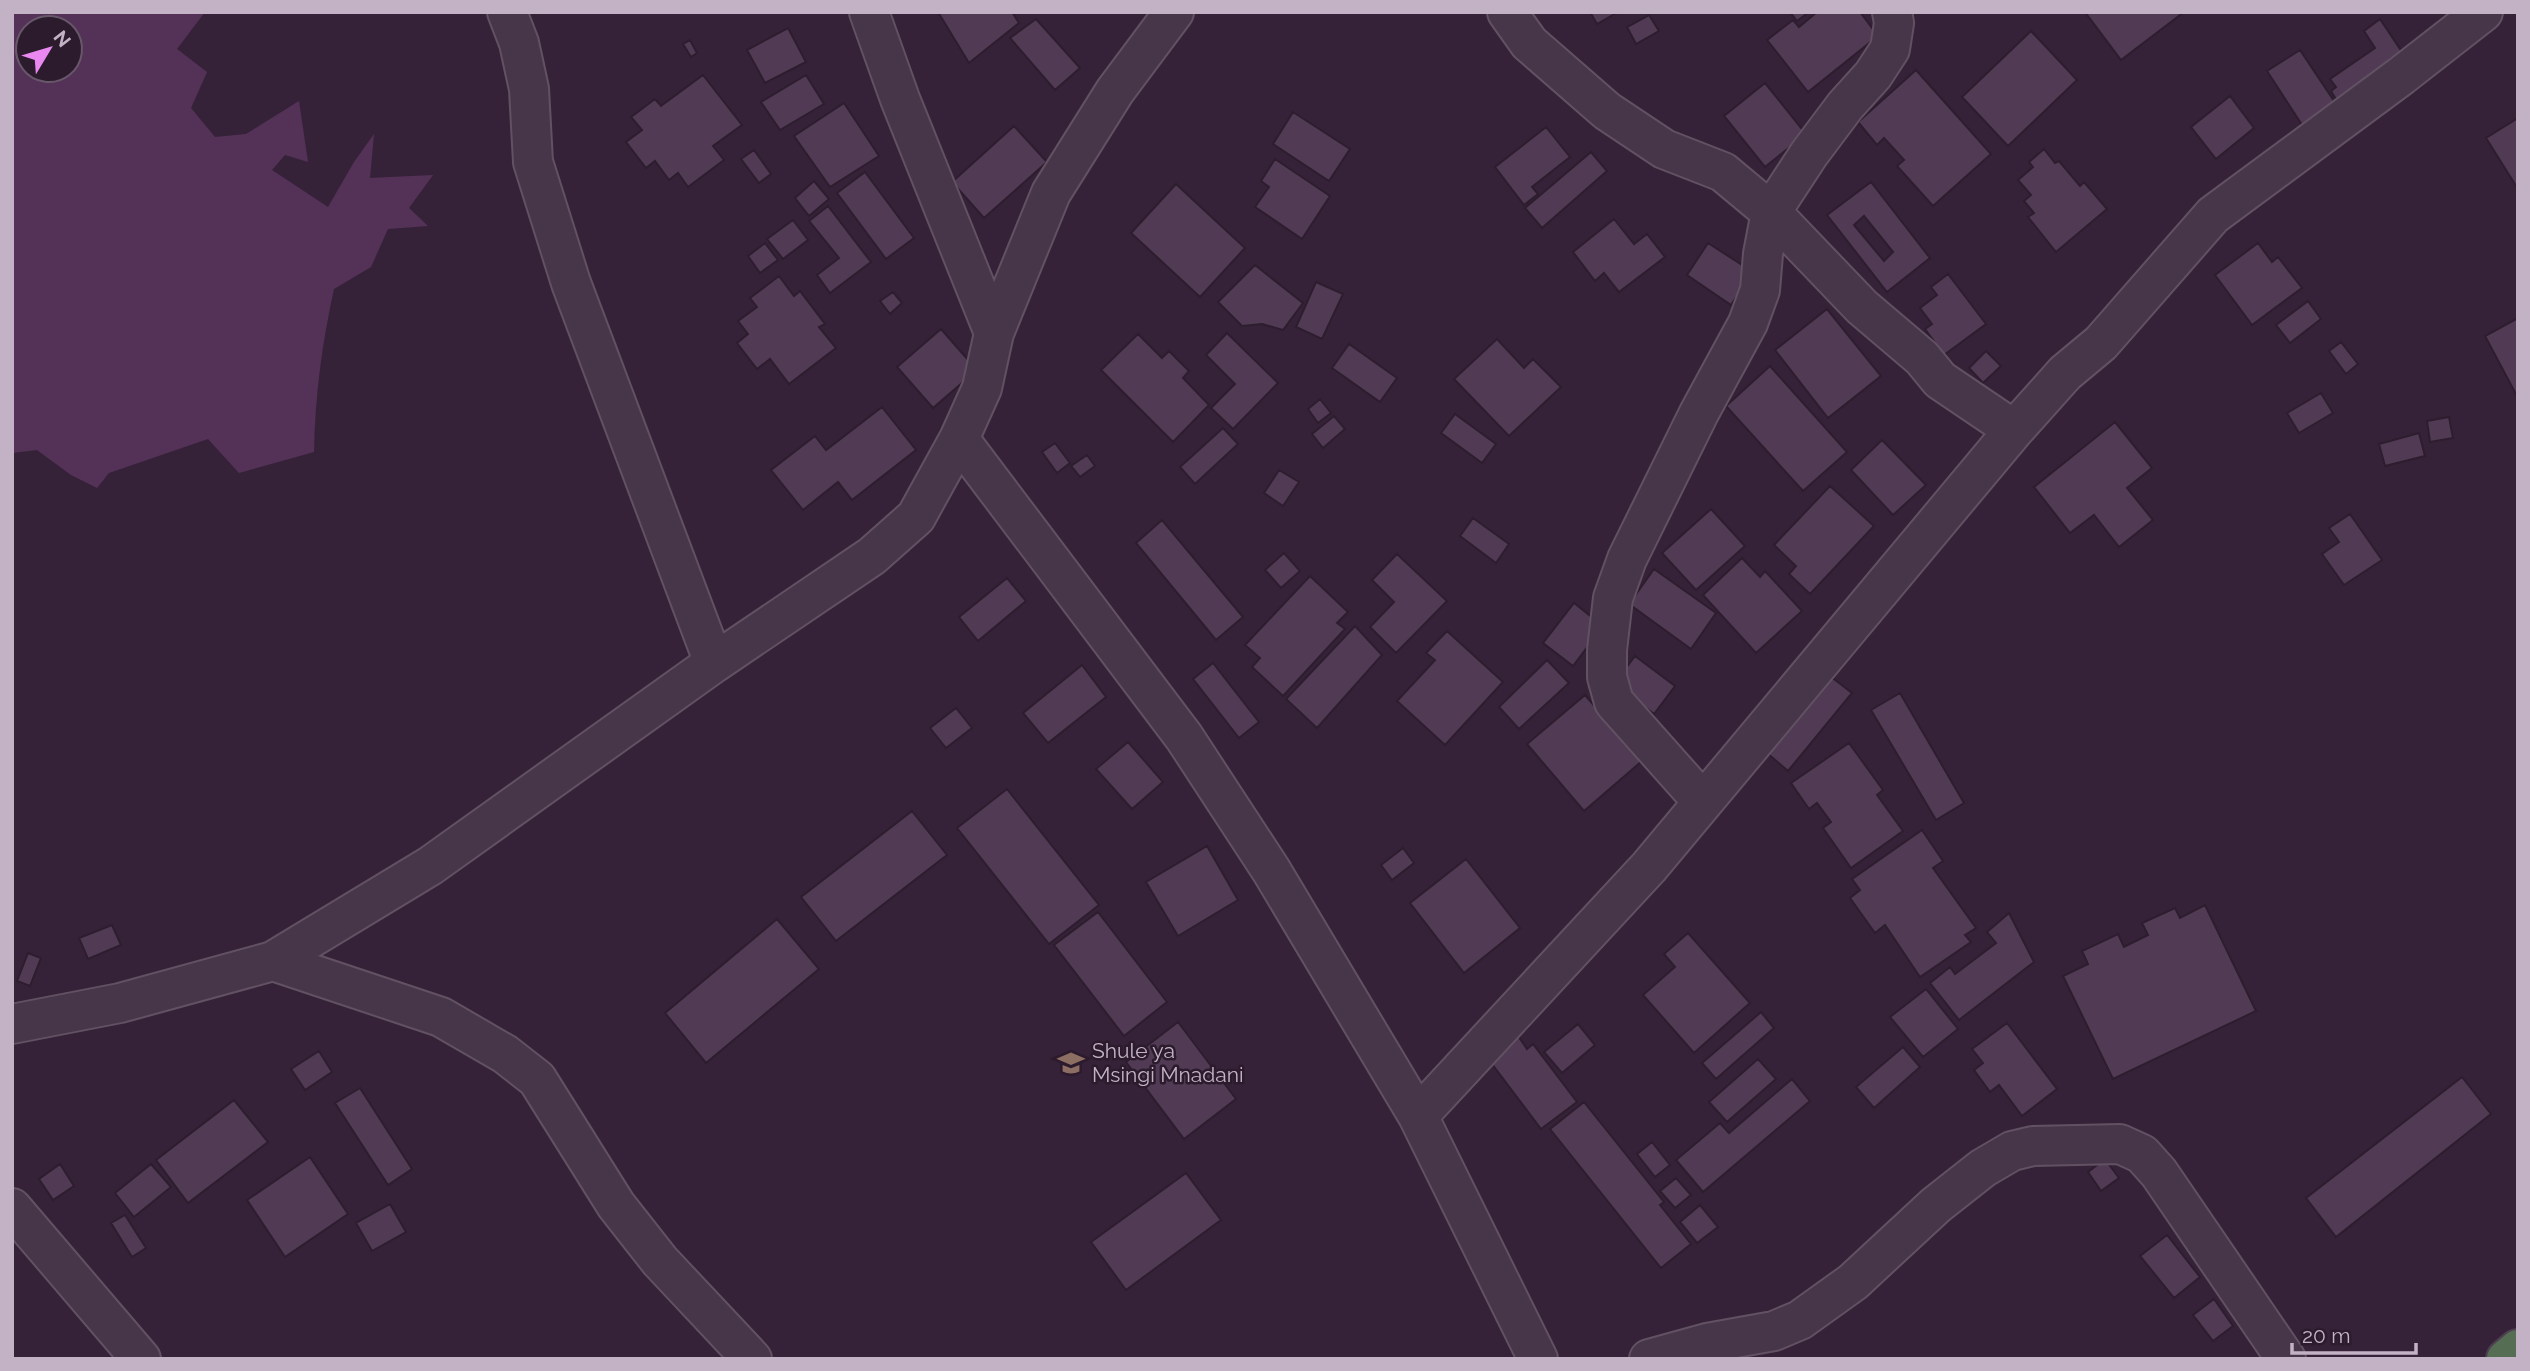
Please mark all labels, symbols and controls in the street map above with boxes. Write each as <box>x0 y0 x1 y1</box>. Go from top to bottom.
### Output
north arrow <box>14 14 84 84</box>
text: N <box>49 26 76 51</box>
place label: Shule ya Msingi Mnadani <box>1092 1038 1244 1087</box>
school or university icon: Shule ya Msingi Mnadani <box>1056 1048 1086 1078</box>
scale bar <box>2292 1312 2416 1356</box>
text: 20 m <box>2302 1323 2350 1348</box>

